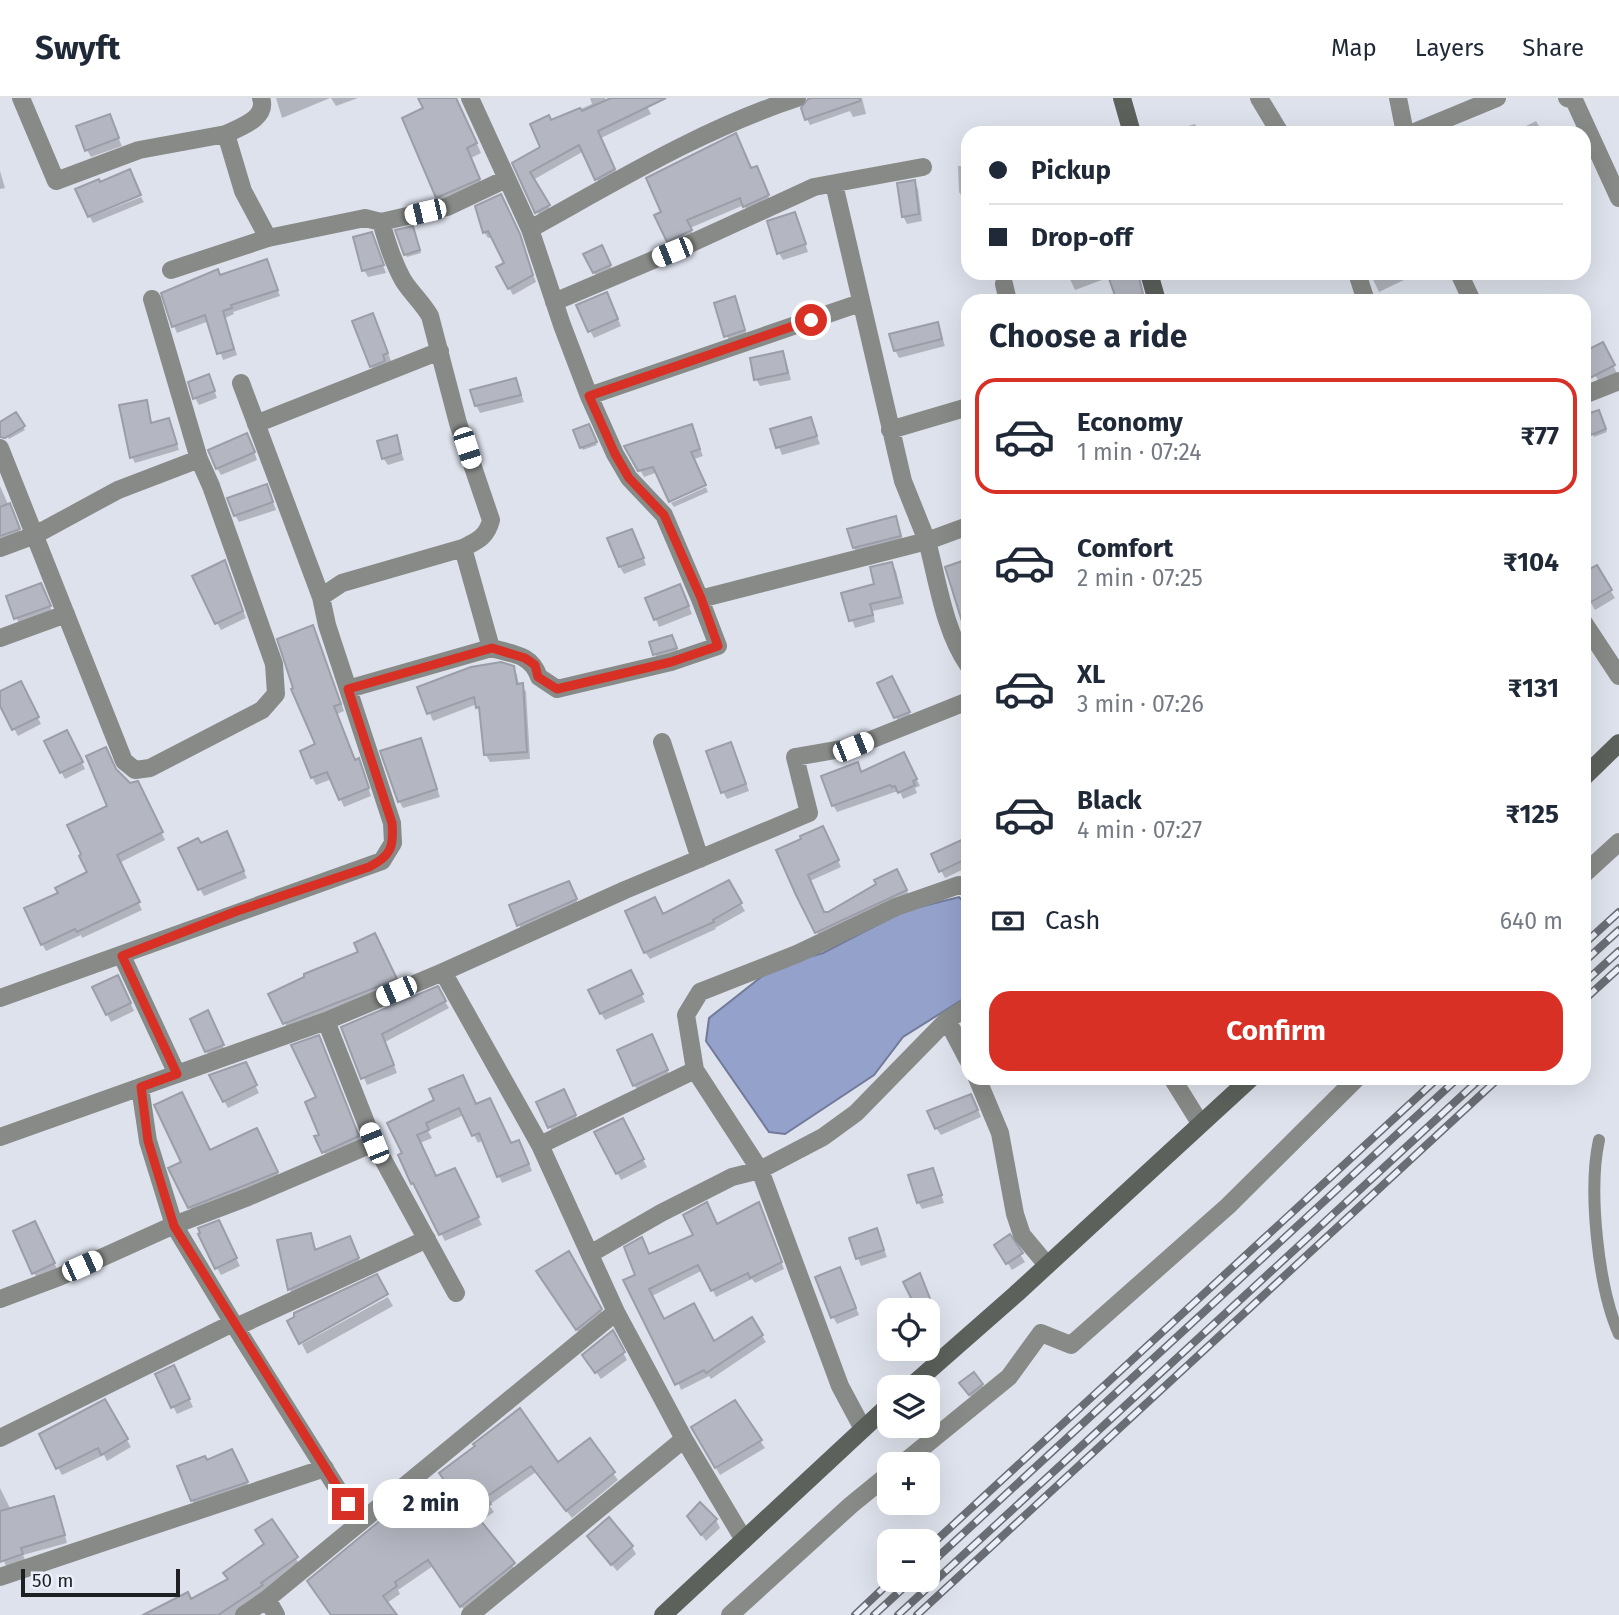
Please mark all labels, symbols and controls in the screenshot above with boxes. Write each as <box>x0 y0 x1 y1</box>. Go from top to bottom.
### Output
text: Swyft <box>35 28 120 68</box>
text: Map <box>1331 34 1377 62</box>
text: Layers <box>1415 34 1484 62</box>
text: Share <box>1522 34 1584 62</box>
text: Pickup <box>1031 155 1111 186</box>
car <box>403 197 448 227</box>
text: Drop-off <box>1031 222 1133 253</box>
car <box>649 234 696 270</box>
route start <box>795 304 827 336</box>
text: Choose a ride <box>989 317 1187 355</box>
icon: car <box>993 405 1056 468</box>
text: Economy <box>1077 407 1183 438</box>
text: ₹77 <box>1521 421 1559 452</box>
car <box>451 425 484 471</box>
text: 1 min · 07:24 <box>1077 438 1202 466</box>
icon: car <box>993 531 1056 594</box>
text: Comfort <box>1077 533 1173 564</box>
text: ₹104 <box>1503 547 1559 578</box>
text: 2 min · 07:25 <box>1077 564 1203 592</box>
icon: car <box>993 657 1056 720</box>
text: XL <box>1077 659 1105 690</box>
text: ₹131 <box>1508 673 1559 704</box>
text: 3 min · 07:26 <box>1077 690 1204 718</box>
car <box>830 729 877 765</box>
icon: car <box>993 783 1056 846</box>
text: Black <box>1077 785 1142 816</box>
text: ₹125 <box>1505 799 1559 830</box>
text: 4 min · 07:27 <box>1077 816 1202 844</box>
icon: cash <box>989 902 1027 940</box>
text: Cash <box>1045 905 1101 936</box>
text: 640 m <box>1500 907 1563 935</box>
car <box>373 973 420 1009</box>
button: Confirm <box>989 991 1563 1071</box>
car <box>357 1120 392 1166</box>
car <box>59 1248 106 1284</box>
map controls <box>877 1298 940 1592</box>
button: locate <box>877 1298 940 1361</box>
button: layers <box>877 1375 940 1438</box>
button: + <box>877 1452 940 1515</box>
callout: 2 min <box>372 1480 488 1528</box>
route end <box>332 1488 364 1520</box>
text: 2 min <box>403 1489 459 1517</box>
button: − <box>877 1529 940 1592</box>
scale bar <box>21 1566 180 1598</box>
text: 50 m <box>32 1569 73 1592</box>

